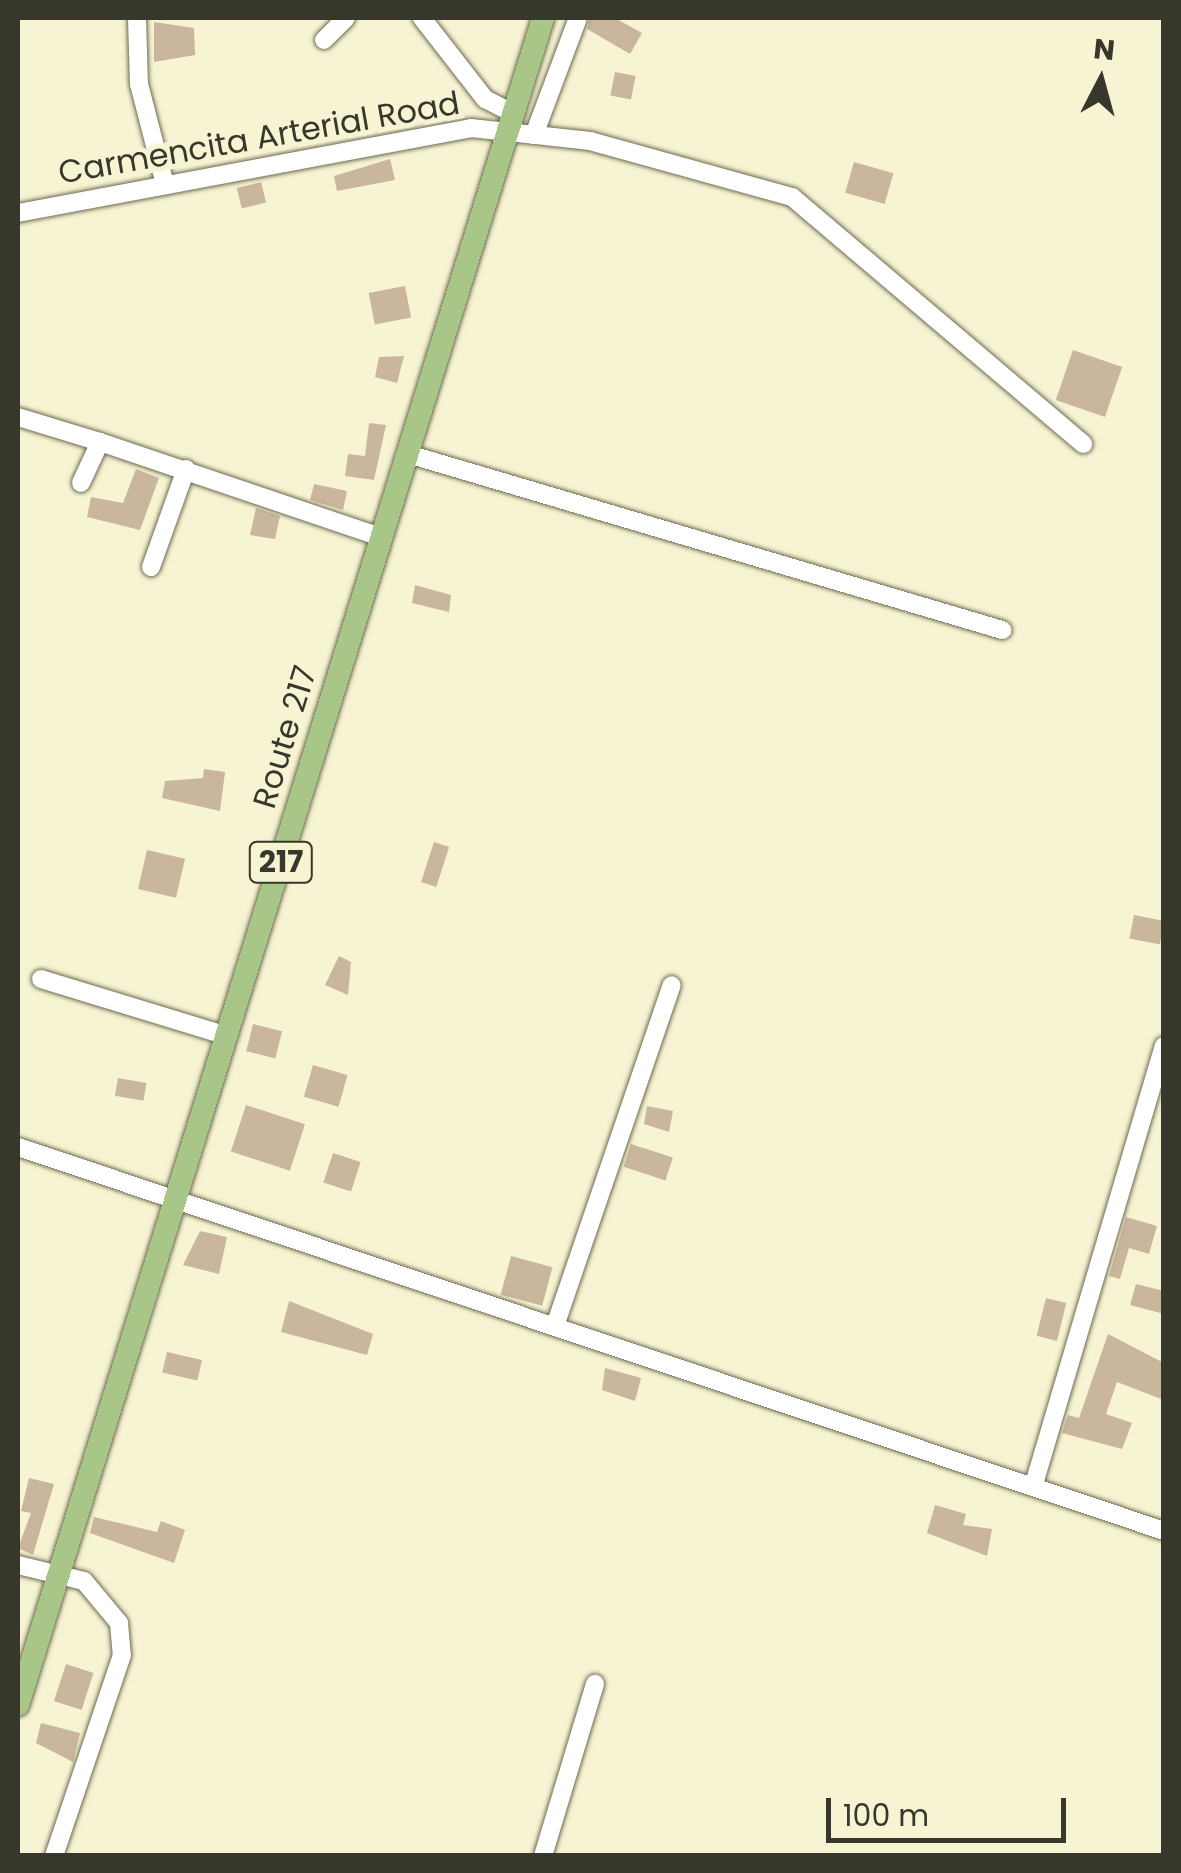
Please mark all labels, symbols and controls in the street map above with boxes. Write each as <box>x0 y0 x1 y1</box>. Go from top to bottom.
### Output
text: N <box>1092 29 1117 70</box>
north arrow <box>1051 30 1151 130</box>
street label: Carmencita Arterial Road <box>55 84 463 192</box>
street label: Route 217 <box>245 661 325 813</box>
road number: 217 <box>248 837 314 887</box>
scale bar <box>831 1778 1071 1840</box>
text: 100 m <box>843 1794 929 1837</box>

